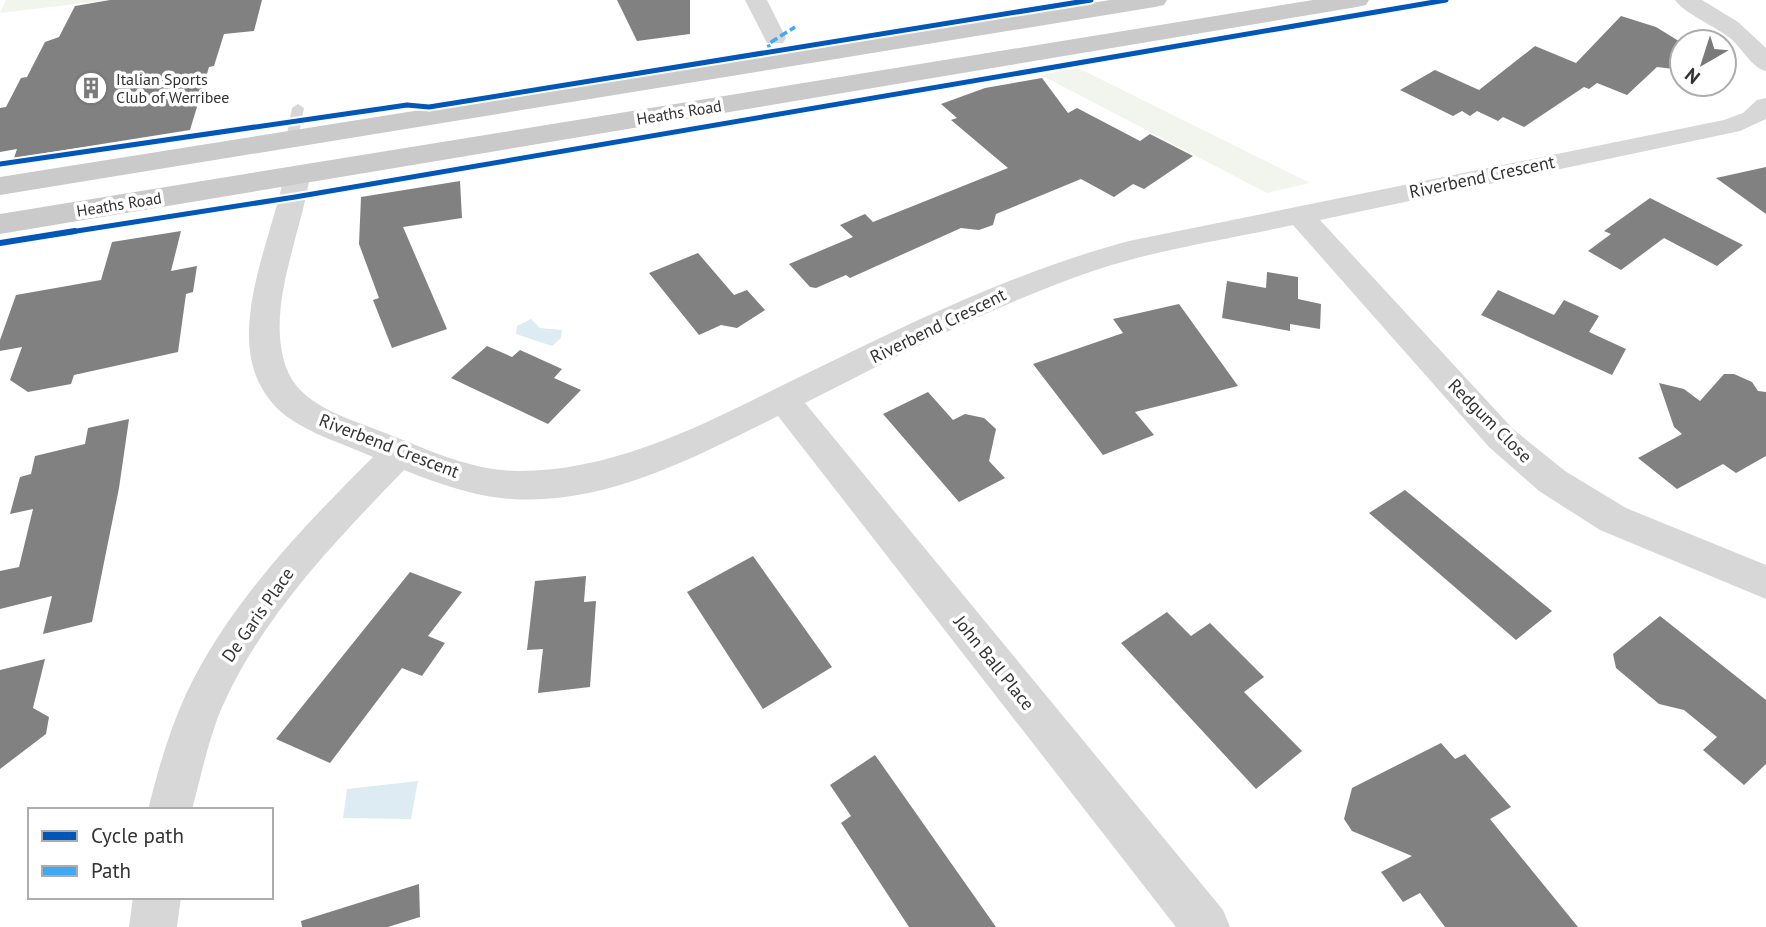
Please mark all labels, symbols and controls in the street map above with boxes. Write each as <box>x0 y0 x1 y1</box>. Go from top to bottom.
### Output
north arrow <box>1668 28 1738 98</box>
text: N <box>1680 63 1705 89</box>
building icon: Italian Sports Club of Werribee <box>72 69 110 107</box>
place label: Italian Sports Club of Werribee <box>116 69 229 107</box>
street label: Heaths Road <box>635 95 723 129</box>
street label: Riverbend Crescent <box>1407 150 1557 203</box>
street label: Heaths Road <box>75 187 163 221</box>
street label: Riverbend Crescent <box>866 283 1009 368</box>
street label: Redgum Close <box>1444 374 1537 467</box>
street label: Riverbend Crescent <box>316 408 462 483</box>
street label: De Garis Place <box>217 563 299 666</box>
street label: John Ball Place <box>949 610 1040 715</box>
legend <box>28 808 273 899</box>
text: Cycle path <box>91 822 184 849</box>
text: Path <box>91 857 131 884</box>

